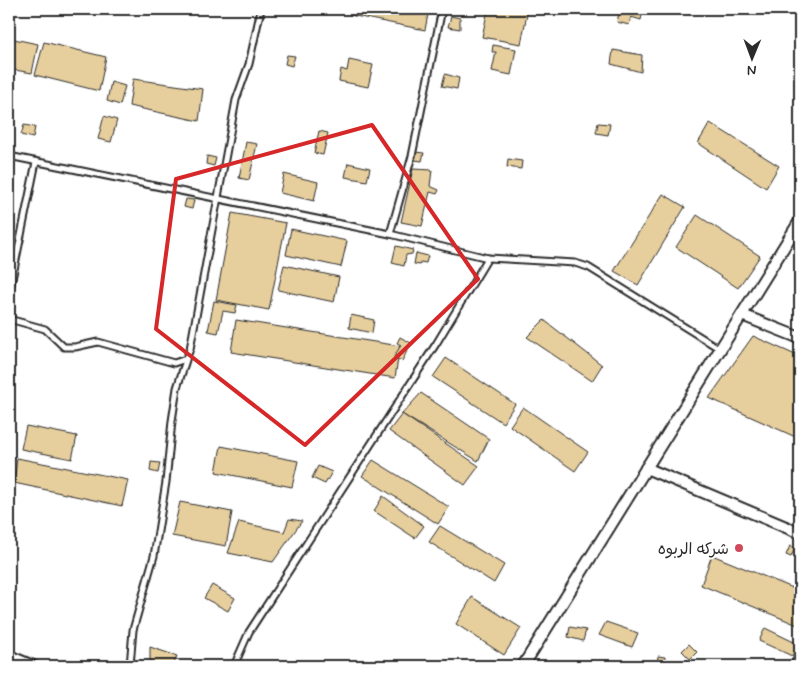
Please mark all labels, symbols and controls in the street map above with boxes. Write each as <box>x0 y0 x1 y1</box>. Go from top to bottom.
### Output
north arrow <box>726 32 776 82</box>
text: N <box>747 61 757 79</box>
place label: شركه الربوه <box>658 539 729 560</box>
marker: شركه الربوه <box>733 542 745 554</box>

